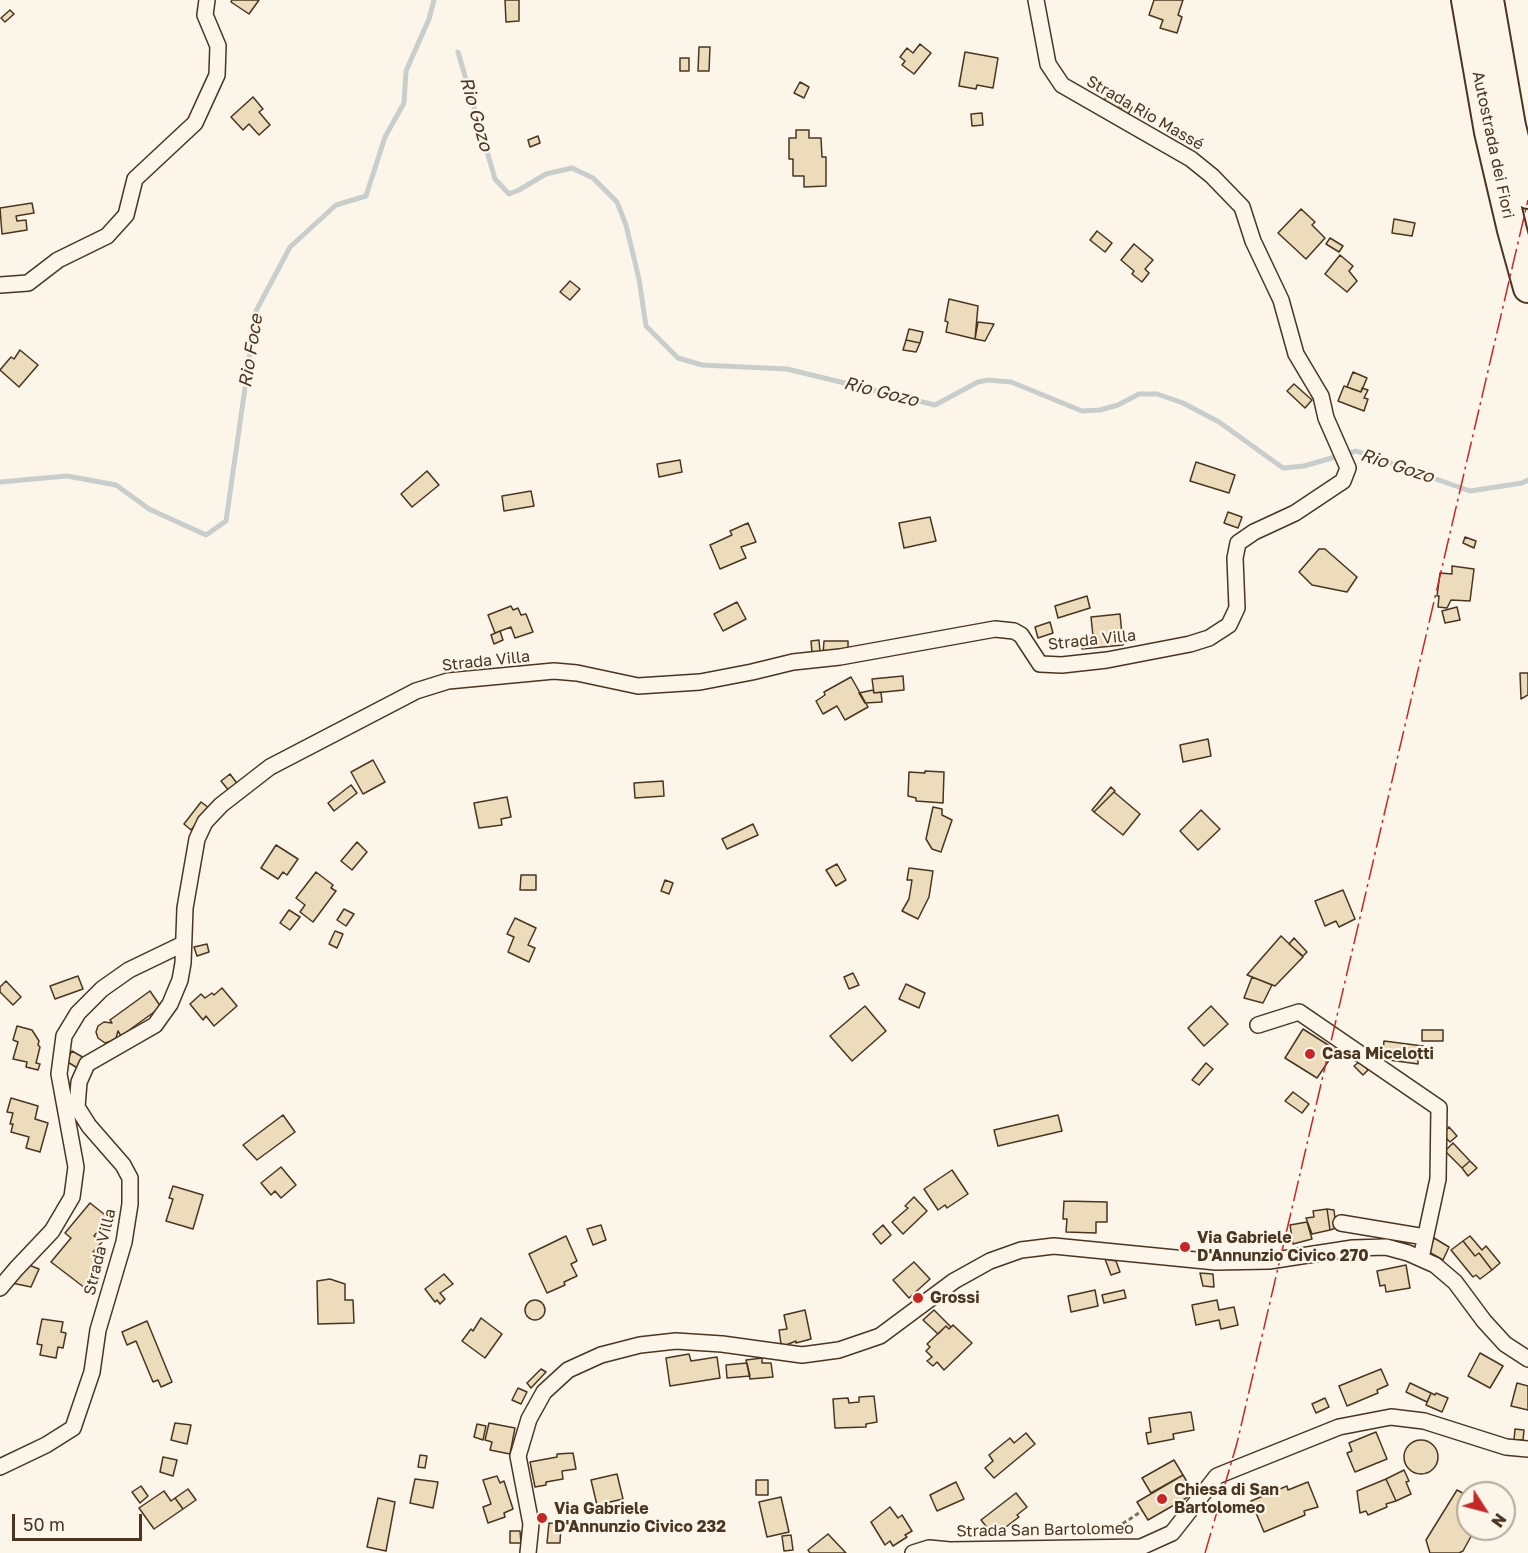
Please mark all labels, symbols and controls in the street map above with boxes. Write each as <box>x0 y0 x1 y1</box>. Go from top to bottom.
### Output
street label: Autostrada dei Fiori <box>1468 69 1518 221</box>
street label: Strada Rio Massé <box>1083 72 1207 154</box>
water label: Rio Gozo <box>455 75 497 153</box>
water label: Rio Foce <box>235 313 267 389</box>
water label: Rio Gozo <box>842 372 920 412</box>
water label: Rio Gozo <box>1358 444 1436 488</box>
street label: Strada Villa <box>1047 626 1137 654</box>
street label: Strada Villa <box>441 647 531 675</box>
place label: Casa Micelotti <box>1322 1044 1434 1064</box>
marker: Casa Micelotti <box>1303 1047 1317 1061</box>
street label: Strada Villa <box>80 1207 120 1297</box>
place label: Via Gabriele D'Annunzio Civico 270 <box>1197 1228 1369 1266</box>
marker: Via Gabriele D'Annunzio Civico 270 <box>1178 1240 1192 1254</box>
place label: Grossi <box>930 1288 980 1308</box>
marker: Grossi <box>911 1291 925 1305</box>
place label: Chiesa di San Bartolomeo <box>1174 1480 1279 1518</box>
north arrow <box>1456 1481 1516 1541</box>
marker: Chiesa di San Bartolomeo <box>1155 1492 1169 1506</box>
place label: Via Gabriele D'Annunzio Civico 232 <box>554 1499 726 1537</box>
scale bar <box>15 1502 146 1540</box>
text: N <box>1487 1510 1511 1531</box>
marker: Via Gabriele D'Annunzio Civico 232 <box>535 1511 549 1525</box>
text: 50 m <box>23 1513 65 1535</box>
street label: Strada San Bartolomeo <box>956 1519 1134 1541</box>

